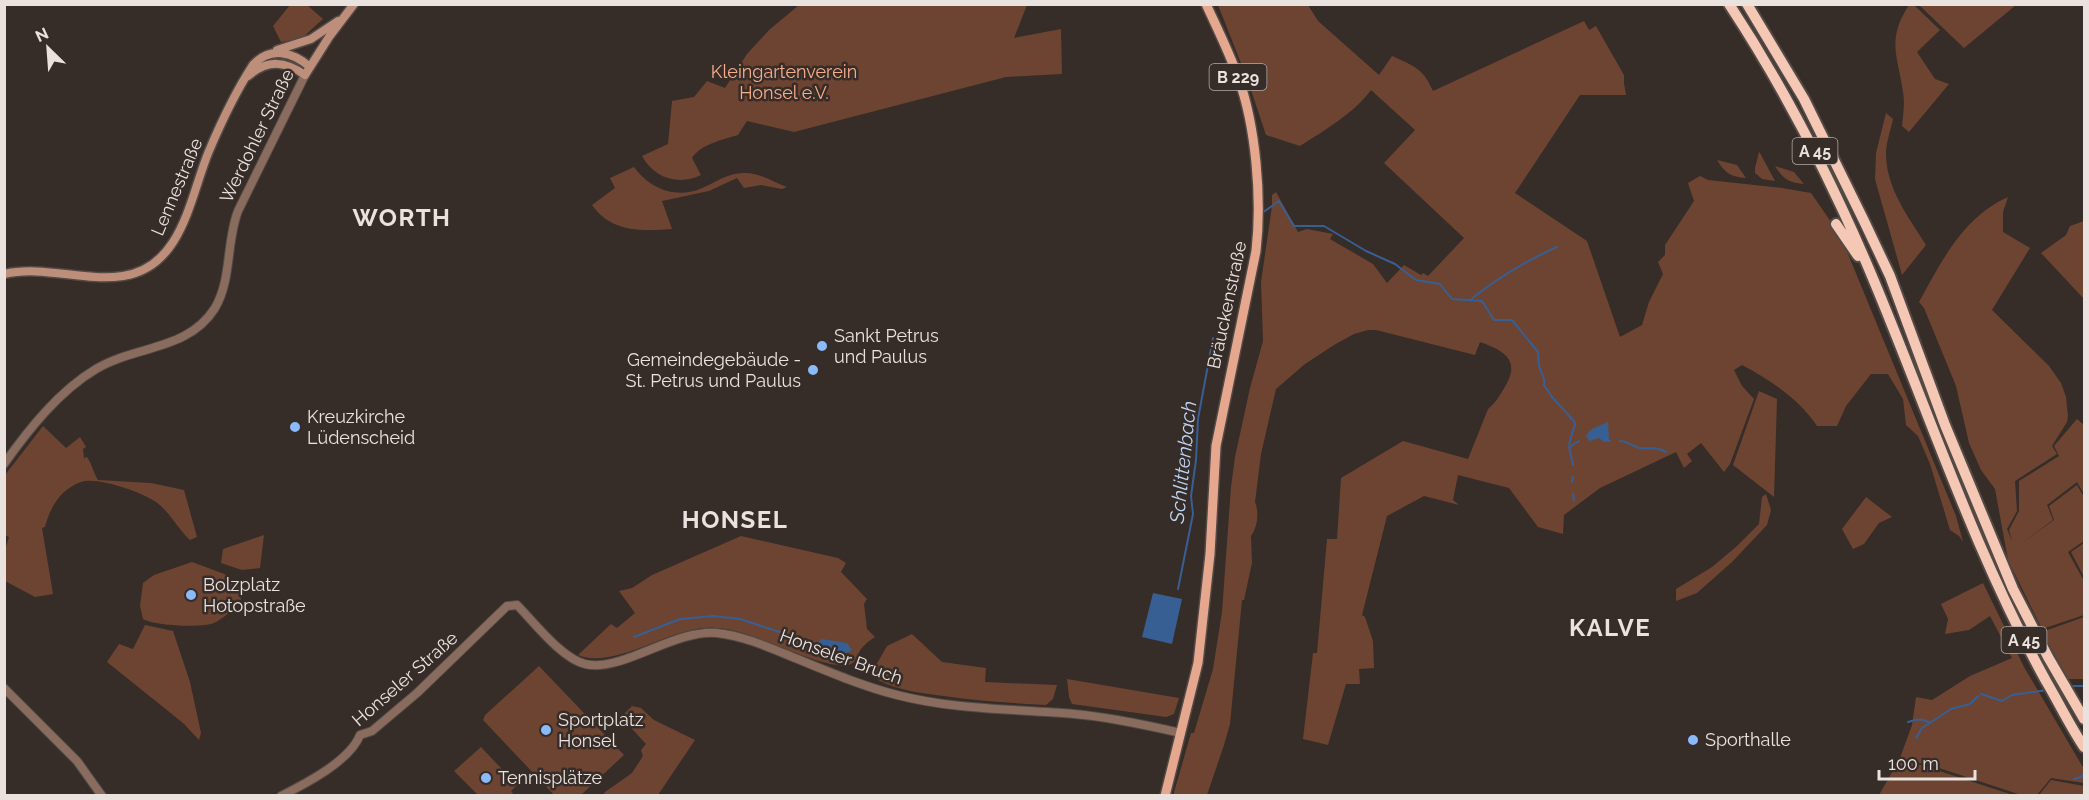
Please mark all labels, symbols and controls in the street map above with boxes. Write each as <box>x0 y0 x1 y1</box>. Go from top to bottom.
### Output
north arrow <box>18 18 78 78</box>
text: N <box>32 24 51 46</box>
park label: Kleingartenverein Honsel e.V. <box>711 61 857 103</box>
road number: B 229 <box>1210 64 1266 90</box>
street label: Werdohler Straße <box>215 65 298 206</box>
street label: Lennestraße <box>147 135 207 239</box>
road number: A 45 <box>1792 138 1838 164</box>
district label: WORTH <box>353 203 451 232</box>
street label: Bräuckenstraße <box>1203 239 1250 371</box>
place label: Sankt Petrus und Paulus <box>834 325 939 367</box>
marker: Sankt Petrus und Paulus <box>815 339 829 353</box>
place label: Gemeindegebäude - St. Petrus und Paulus <box>626 349 801 391</box>
marker: Gemeindegebäude - St. Petrus und Paulus <box>806 363 820 377</box>
water label: Schlittenbach <box>1165 400 1201 525</box>
place label: Kreuzkirche Lüdenscheid <box>307 406 415 448</box>
marker: Kreuzkirche Lüdenscheid <box>288 420 302 434</box>
district label: HONSEL <box>682 505 788 534</box>
place label: Bolzplatz Hotopstraße <box>203 574 306 616</box>
marker: Bolzplatz Hotopstraße <box>184 588 198 602</box>
district label: KALVE <box>1569 613 1651 642</box>
street label: Honseler Bruch <box>777 625 905 688</box>
street label: Honseler Straße <box>348 627 462 730</box>
road number: A 45 <box>2002 627 2046 653</box>
place label: Sportplatz Honsel <box>558 709 644 751</box>
marker: Sportplatz Honsel <box>539 723 553 737</box>
place label: Sporthalle <box>1705 729 1791 750</box>
marker: Sporthalle <box>1686 733 1700 747</box>
scale bar <box>1879 743 1975 781</box>
text: 100 m <box>1888 753 1939 774</box>
place label: Tennisplätze <box>498 767 603 788</box>
marker: Tennisplätze <box>479 771 493 785</box>

